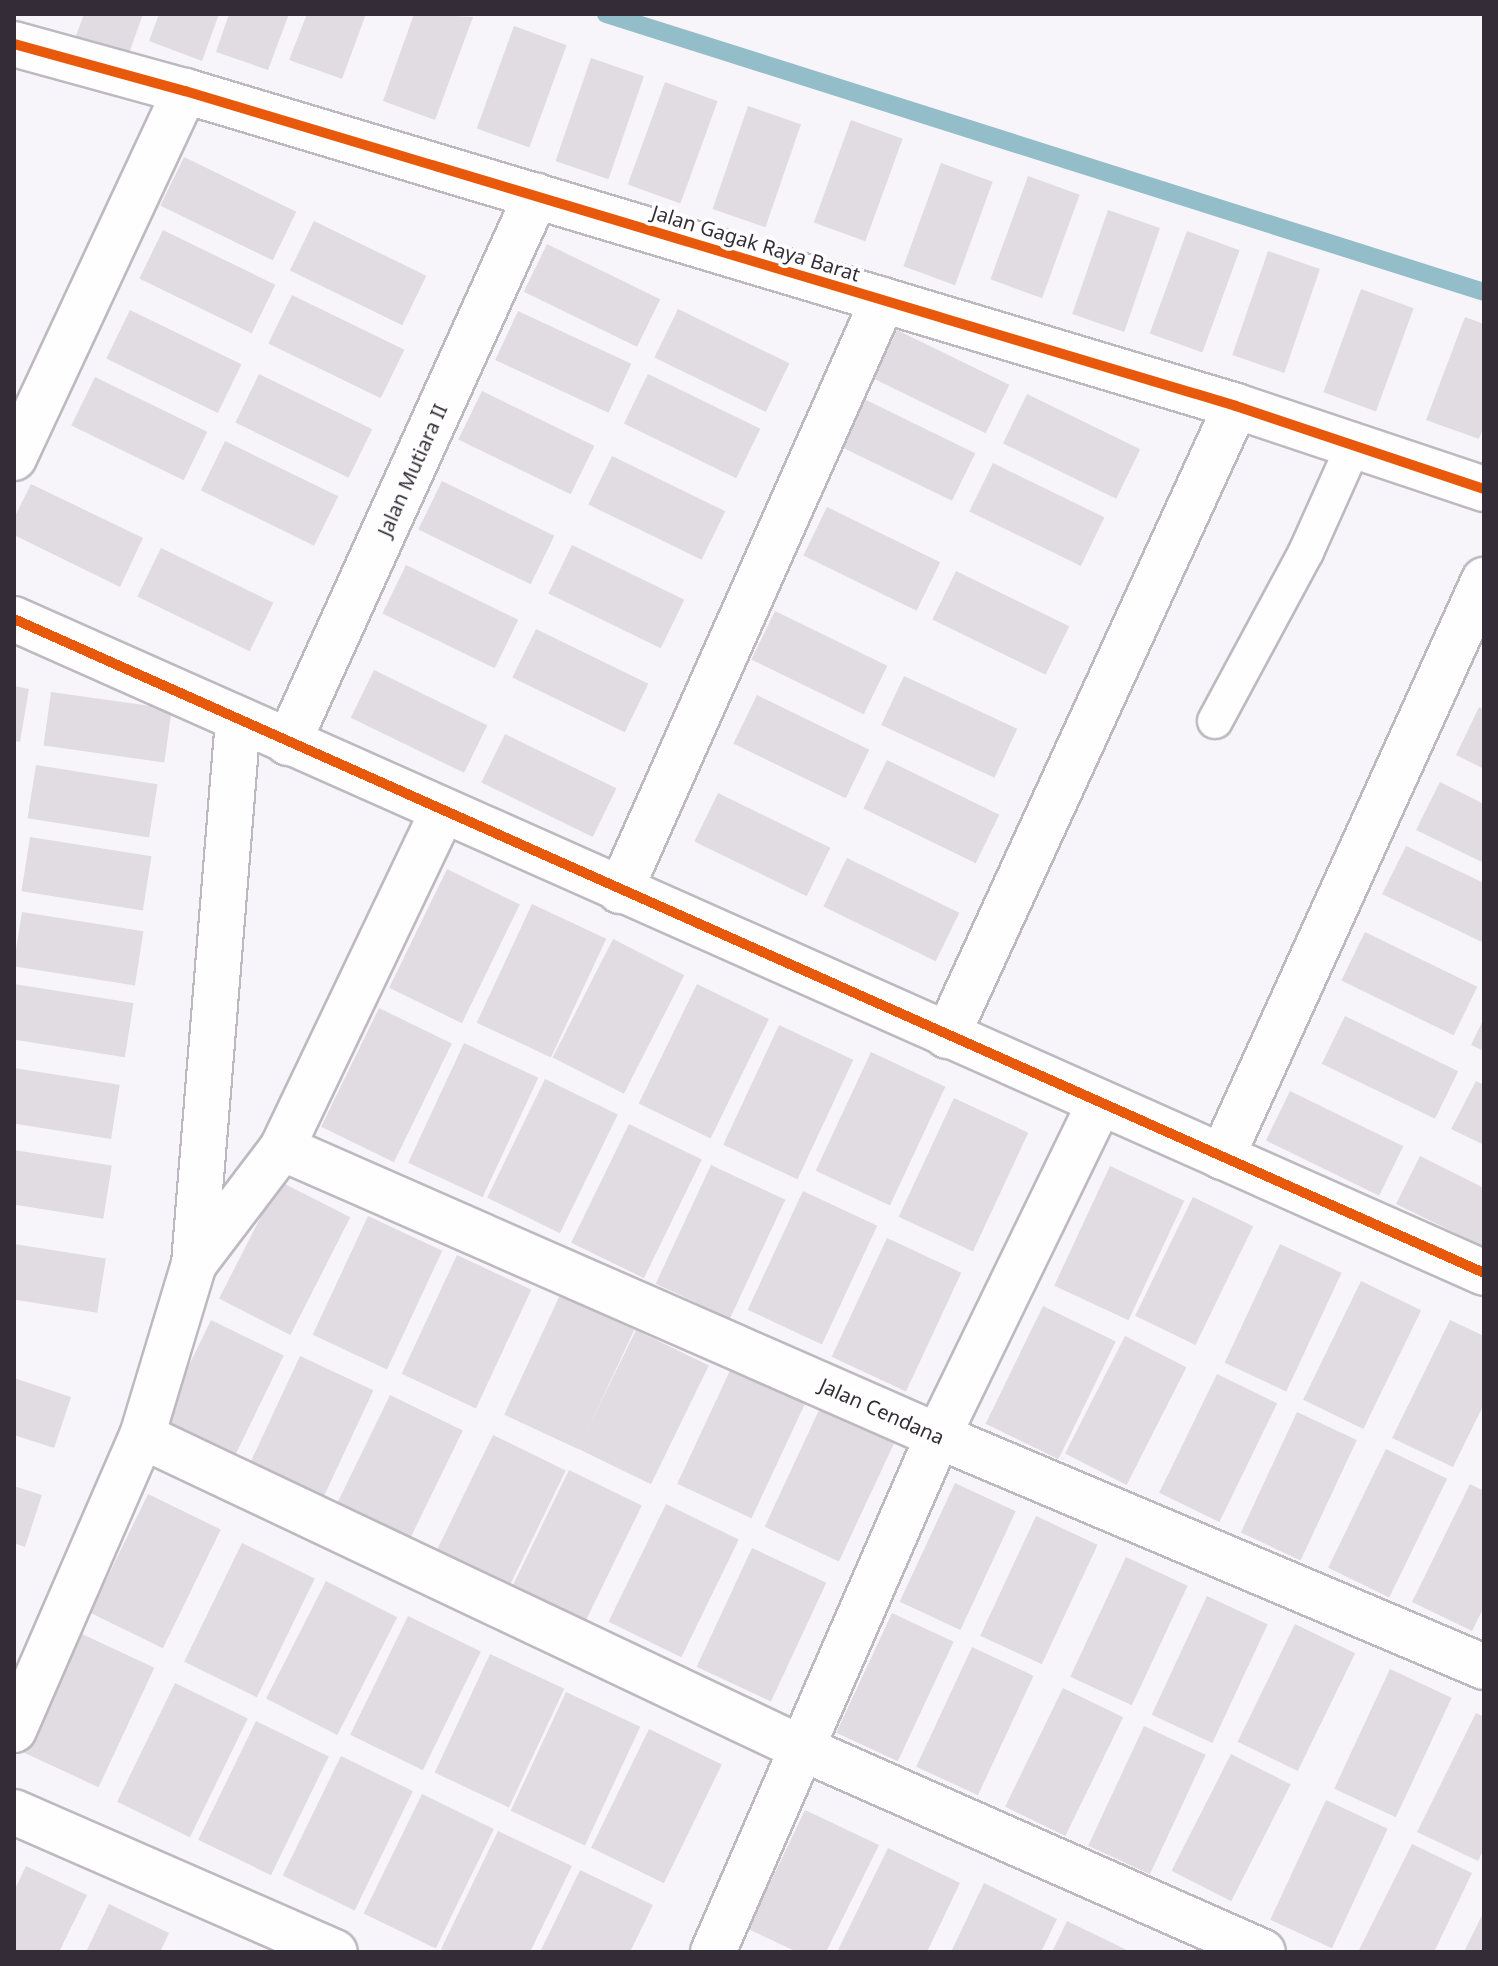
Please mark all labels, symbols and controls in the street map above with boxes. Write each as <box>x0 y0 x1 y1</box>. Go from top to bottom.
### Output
street label: Jalan Gagak Raya Barat <box>649 200 863 286</box>
street label: Jalan Mutiara II <box>372 400 452 540</box>
street label: Jalan Cendana <box>816 1373 948 1449</box>

